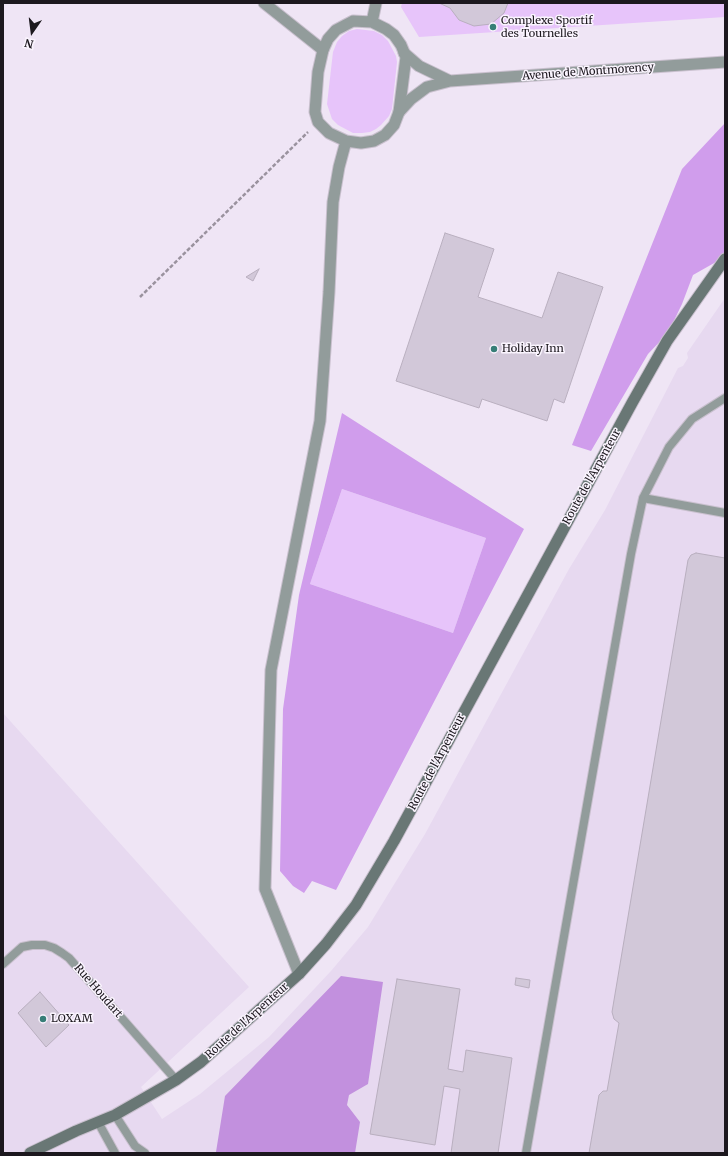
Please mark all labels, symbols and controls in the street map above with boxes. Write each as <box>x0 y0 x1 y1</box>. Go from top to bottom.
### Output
north arrow <box>12 12 52 52</box>
place label: Complexe Sportif des Tournelles <box>501 14 593 40</box>
marker: Complexe Sportif des Tournelles <box>488 22 498 32</box>
text: N <box>23 36 35 51</box>
street label: Avenue de Montmorency <box>522 61 654 83</box>
place label: Holiday Inn <box>502 342 564 356</box>
marker: Holiday Inn <box>489 344 499 354</box>
street label: Route de l'Arpenteur <box>560 427 624 527</box>
street label: Route de l'Arpenteur <box>406 712 468 812</box>
street label: Rue Houdart <box>71 962 125 1020</box>
street label: Route de l'Arpenteur <box>203 980 291 1062</box>
place label: LOXAM <box>51 1012 93 1026</box>
marker: LOXAM <box>38 1014 48 1024</box>

